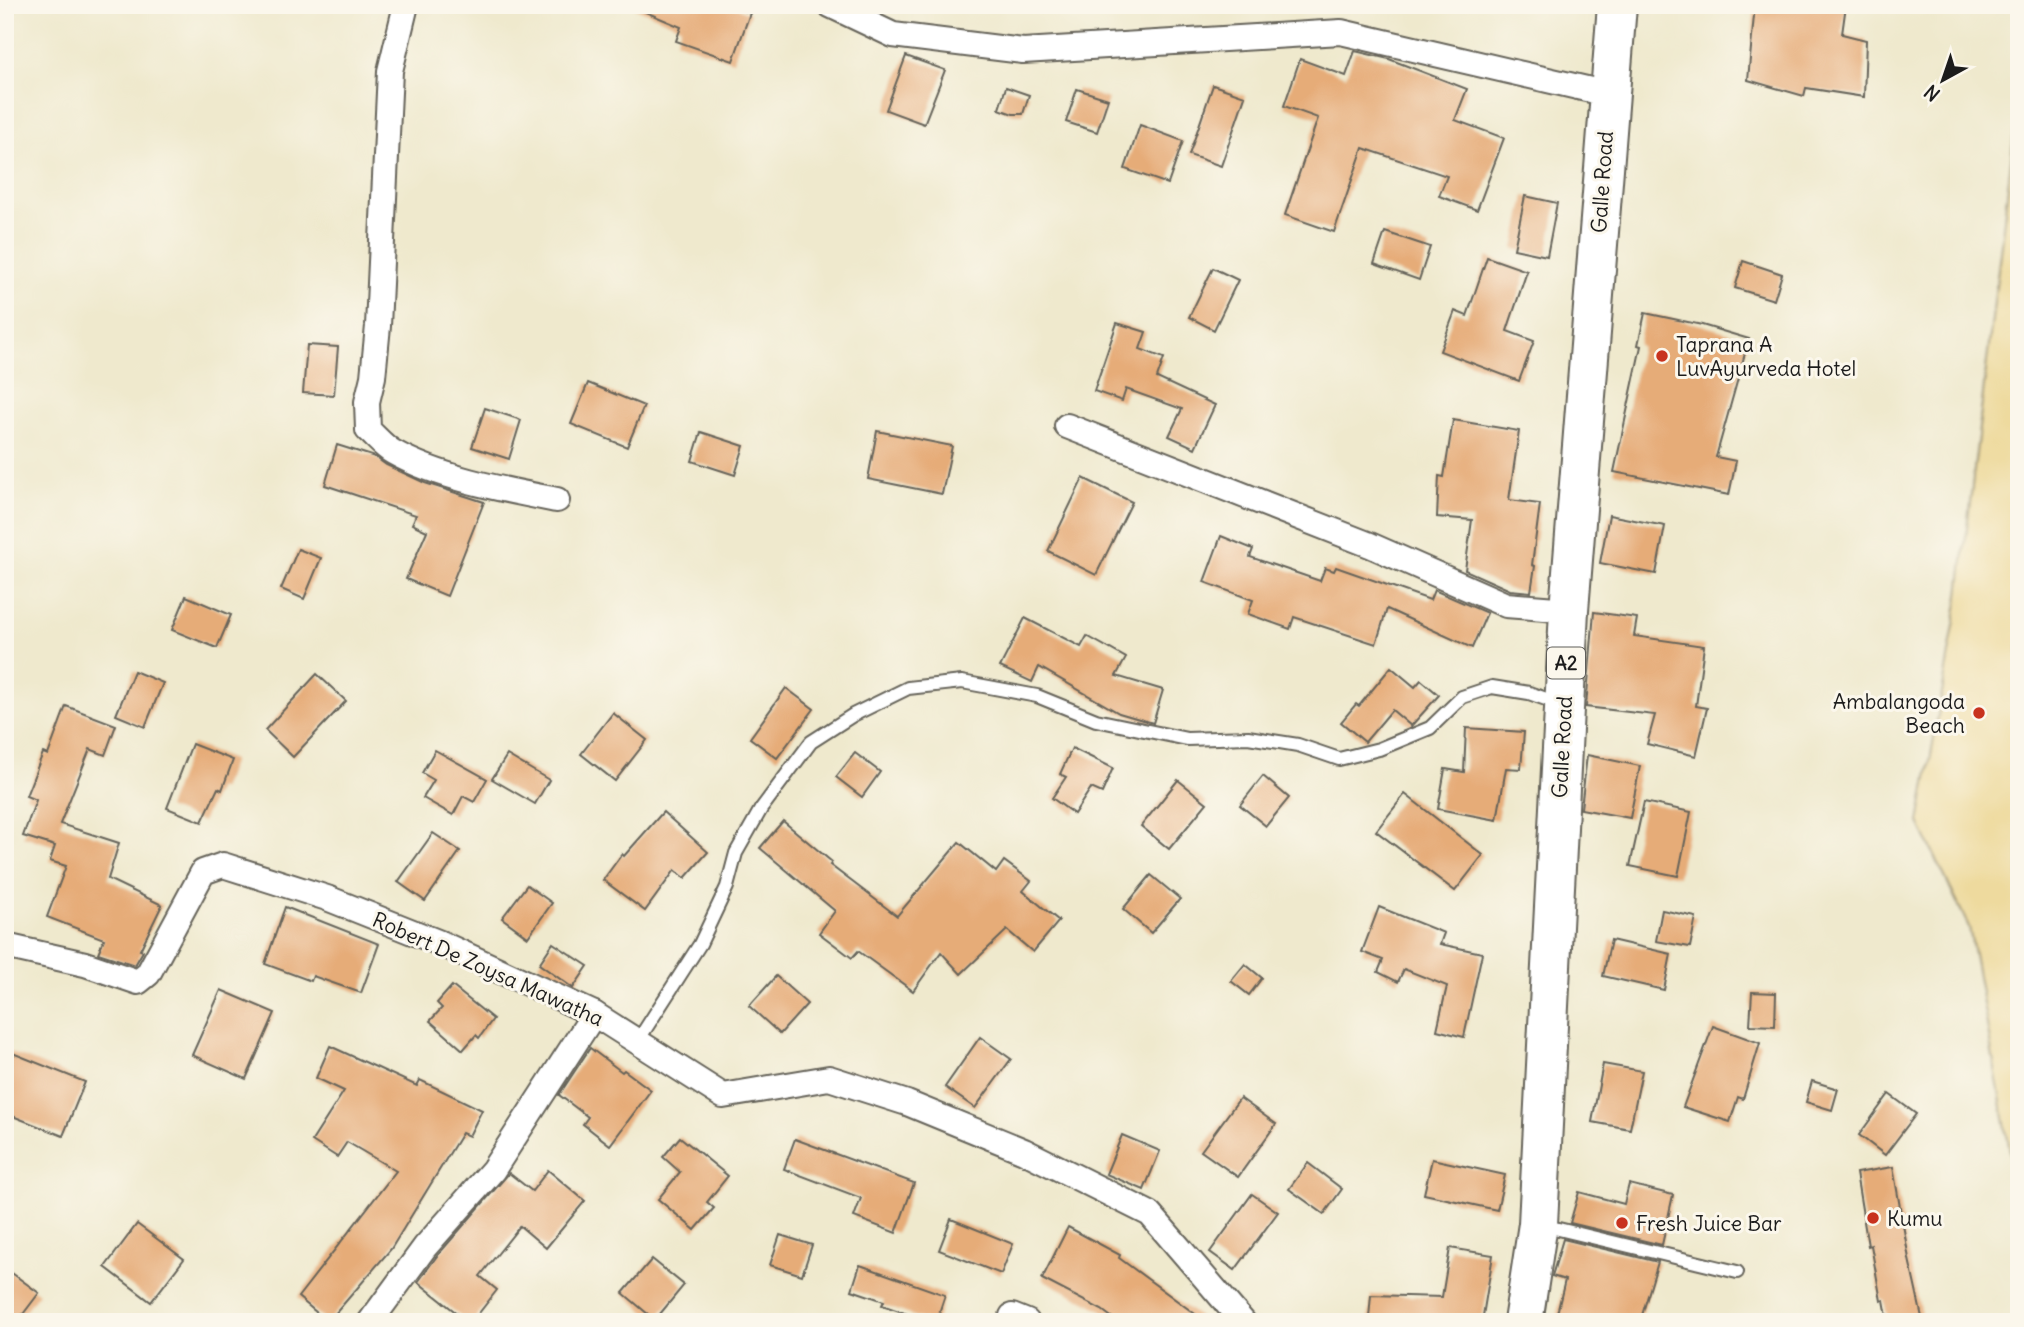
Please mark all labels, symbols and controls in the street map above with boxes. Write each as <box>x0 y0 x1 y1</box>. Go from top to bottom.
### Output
north arrow <box>1909 46 1979 116</box>
text: N <box>1919 80 1945 106</box>
street label: Galle Road <box>1585 130 1619 234</box>
place label: Taprana A LuvAyurveda Hotel <box>1676 331 1856 382</box>
marker: Taprana A LuvAyurveda Hotel <box>1654 348 1670 364</box>
road number: A2 <box>1547 648 1585 678</box>
place label: Ambalangoda Beach <box>1833 688 1965 739</box>
street label: Galle Road <box>1546 695 1578 799</box>
marker: Ambalangoda Beach <box>1971 705 1987 721</box>
street label: Robert De Zoysa Mawatha <box>368 906 608 1032</box>
place label: Kumu <box>1887 1205 1943 1232</box>
place label: Fresh Juice Bar <box>1636 1210 1782 1237</box>
marker: Kumu <box>1865 1210 1881 1226</box>
marker: Fresh Juice Bar <box>1614 1215 1630 1231</box>

